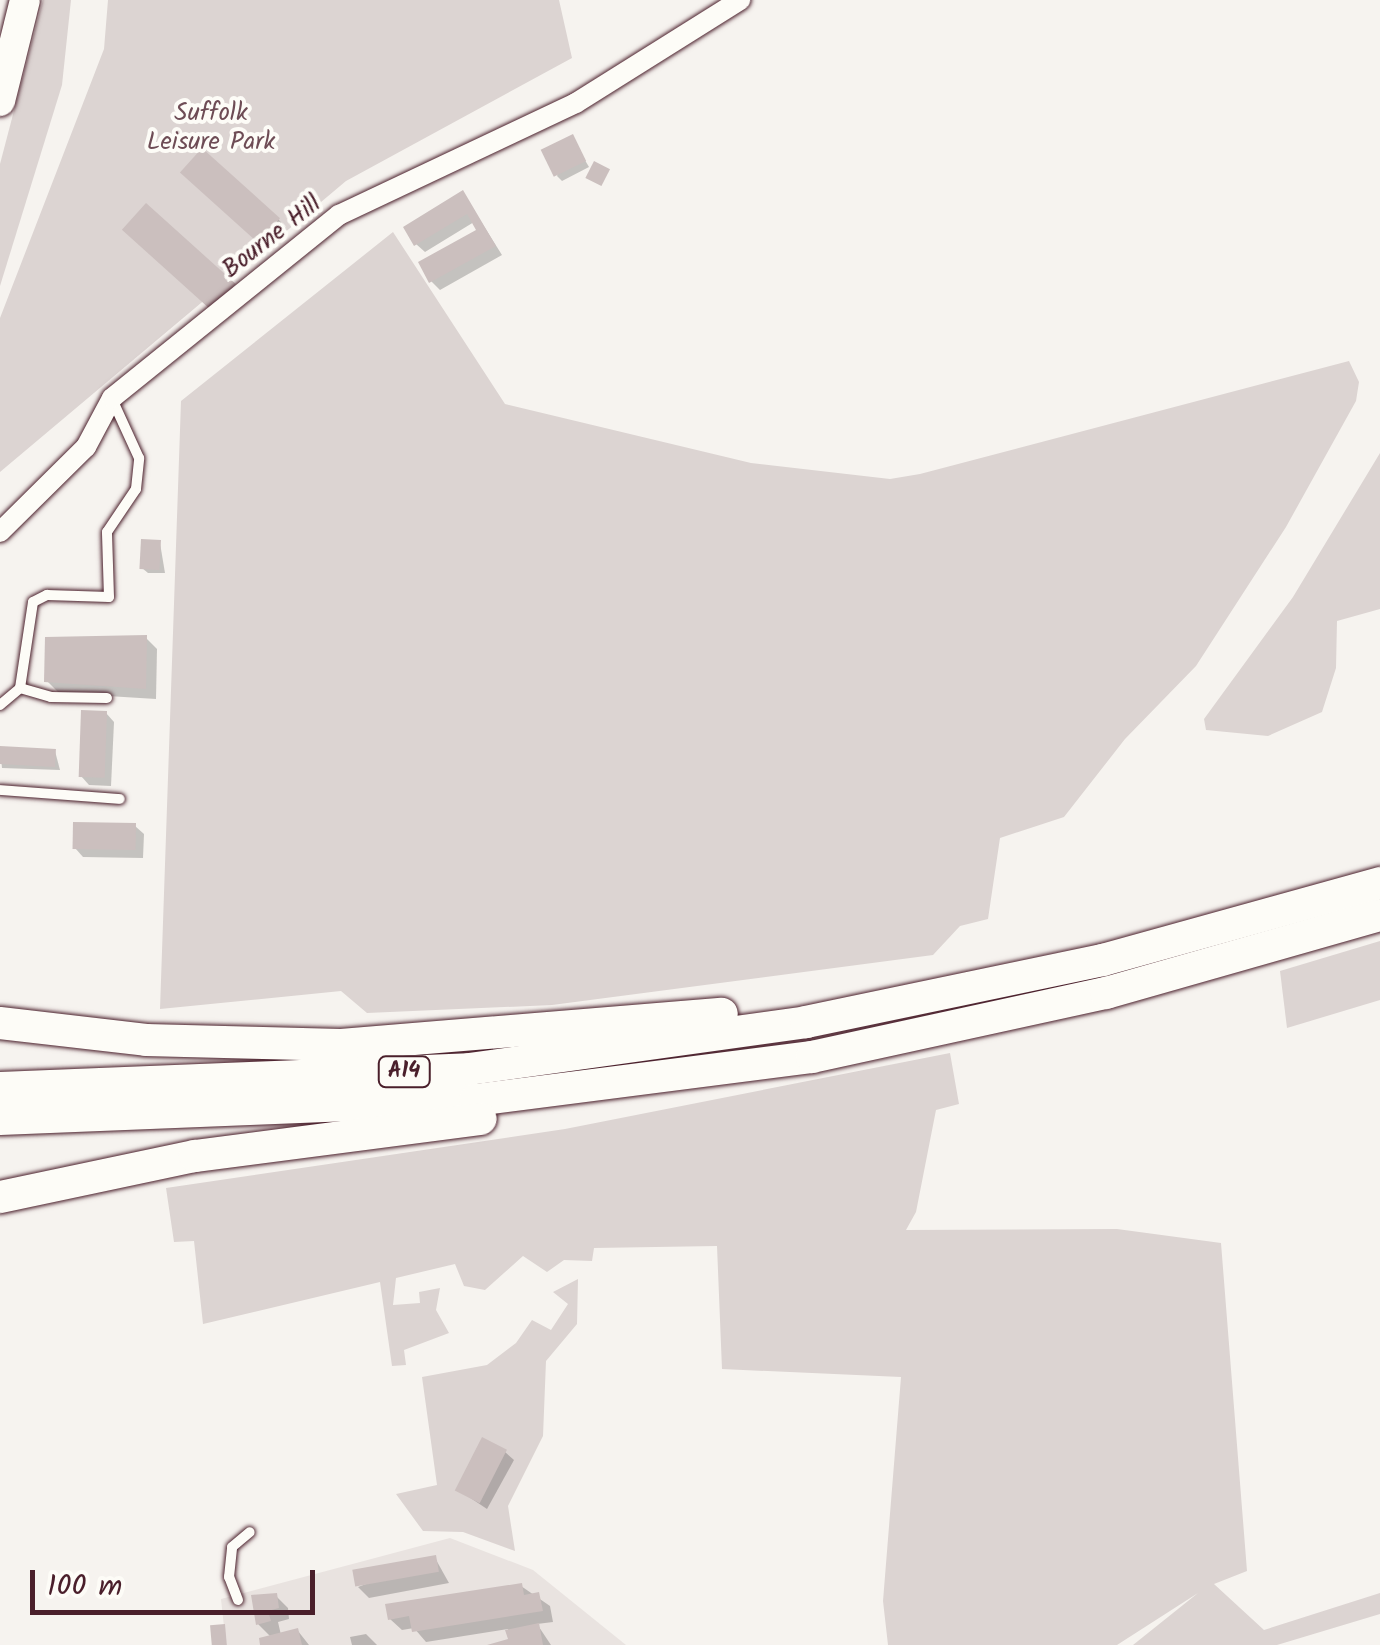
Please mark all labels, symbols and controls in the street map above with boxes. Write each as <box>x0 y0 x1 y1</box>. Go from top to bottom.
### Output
park label: Suffolk Leisure Park <box>147 99 275 158</box>
street label: Bourne Hill <box>217 189 327 285</box>
road number: A14 <box>376 1055 432 1089</box>
scale bar <box>35 1550 320 1612</box>
text: 100 m <box>47 1563 122 1611</box>

